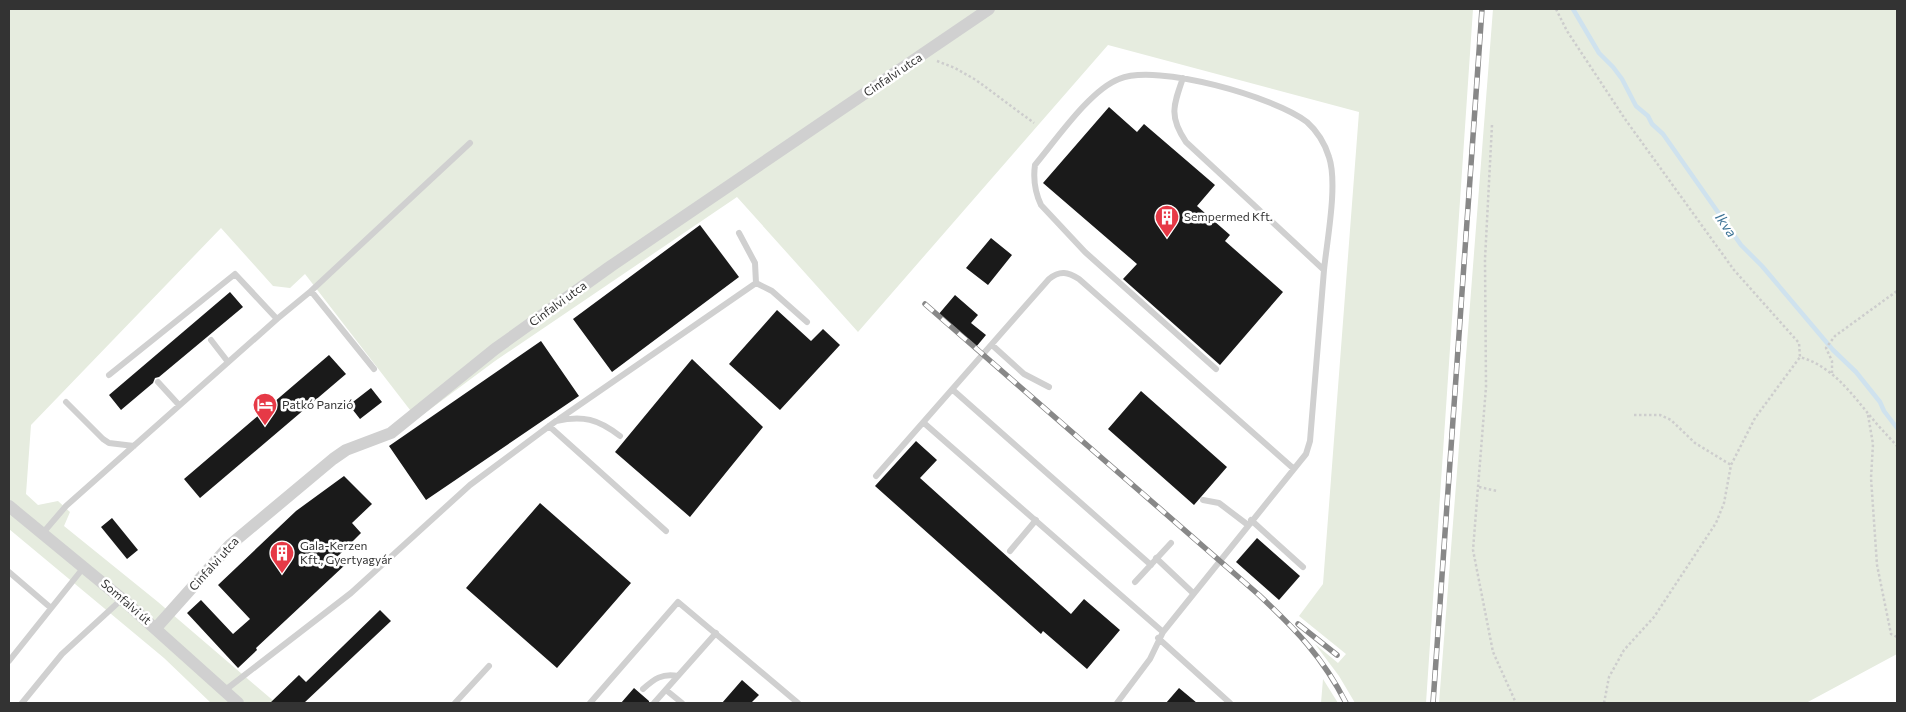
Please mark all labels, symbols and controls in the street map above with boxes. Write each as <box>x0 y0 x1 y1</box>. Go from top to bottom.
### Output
street label: Cinfalvi utca <box>861 50 924 99</box>
building icon: Sempermed Kft. <box>1154 204 1180 238</box>
place label: Sempermed Kft. <box>1184 209 1273 223</box>
water label: Ikva <box>1712 209 1741 240</box>
street label: Cinfalvi utca <box>526 278 589 329</box>
hotel icon: Patkó Panzió <box>252 392 278 426</box>
place label: Patkó Panzió <box>282 397 353 411</box>
street label: Cinfalvi utca <box>185 534 241 593</box>
place label: Gala-Kerzen Kft., Gyertyagyár <box>300 538 392 566</box>
building icon: Gala-Kerzen Kft., Gyertyagyár <box>269 540 295 574</box>
street label: Somfalvi út <box>99 576 155 627</box>

